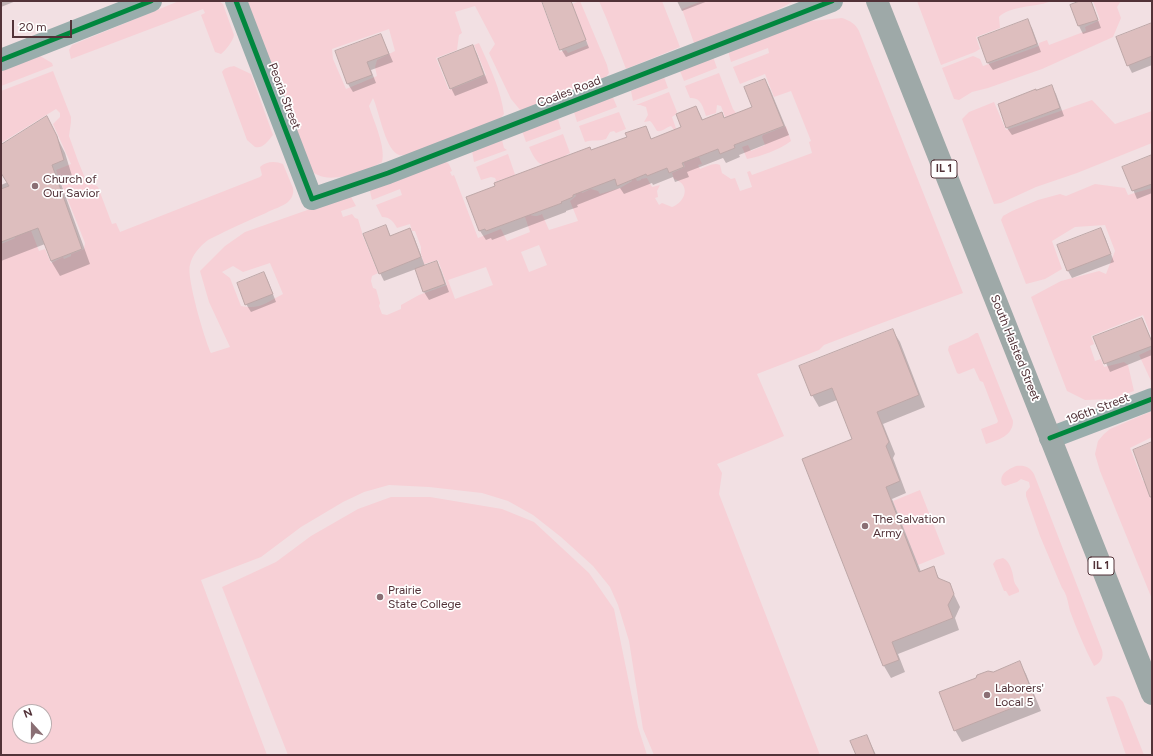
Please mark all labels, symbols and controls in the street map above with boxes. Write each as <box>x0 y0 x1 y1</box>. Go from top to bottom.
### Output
scale bar <box>14 12 74 38</box>
text: 20 m <box>19 20 47 34</box>
street label: Peoria Street <box>265 61 303 131</box>
street label: Coales Road <box>535 73 603 111</box>
road number: IL 1 <box>931 160 957 178</box>
place label: Church of Our Savior <box>43 172 99 200</box>
marker: Church of Our Savior <box>30 181 40 191</box>
street label: South Halsted Street <box>987 293 1043 403</box>
street label: 196th Street <box>1064 390 1132 428</box>
place label: The Salvation Army <box>873 512 945 540</box>
marker: The Salvation Army <box>860 521 870 531</box>
road number: IL 1 <box>1088 557 1114 575</box>
place label: Prairie State College <box>388 583 461 611</box>
marker: Prairie State College <box>375 592 385 602</box>
place label: Laborers' Local 5 <box>995 681 1044 709</box>
marker: Laborers' Local 5 <box>982 690 992 700</box>
north arrow <box>12 704 52 744</box>
text: N <box>22 706 34 721</box>

